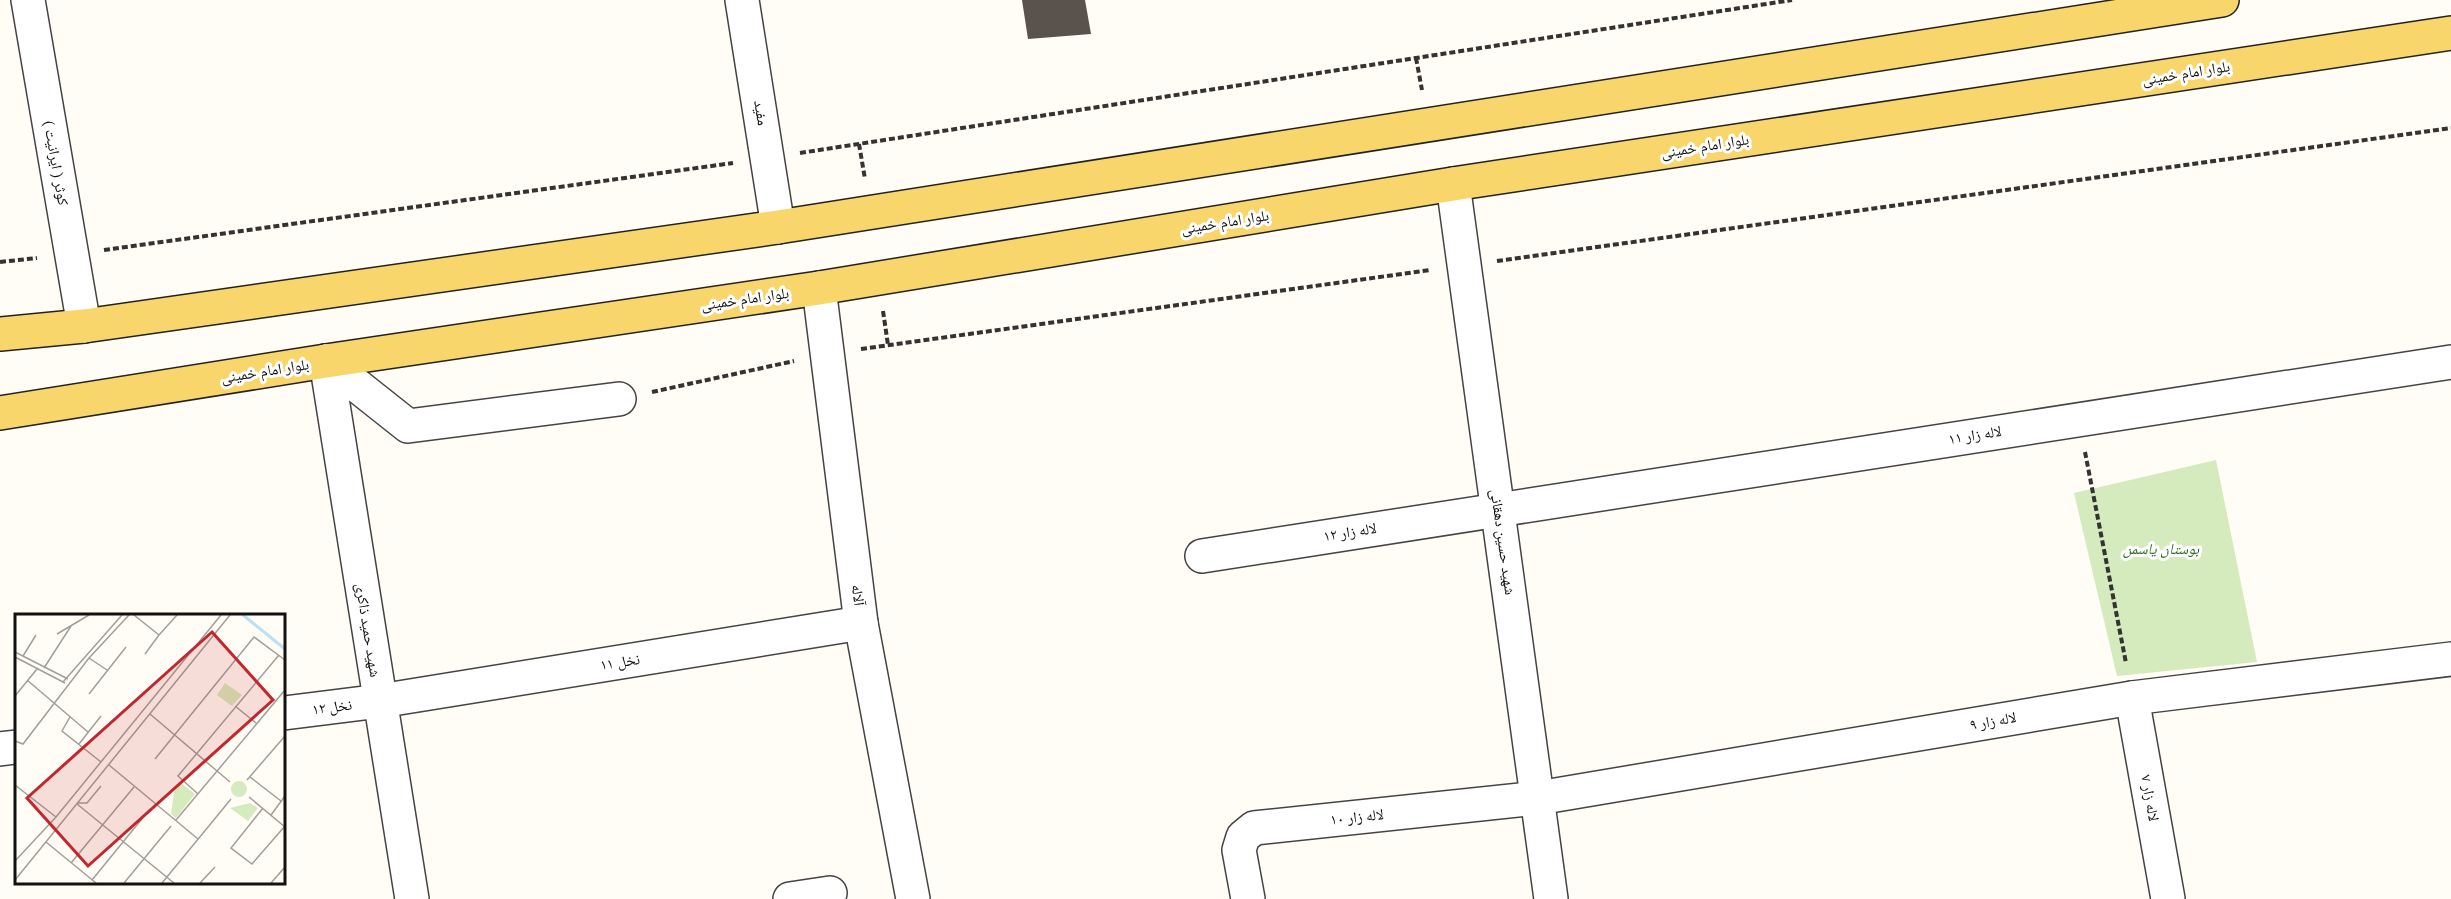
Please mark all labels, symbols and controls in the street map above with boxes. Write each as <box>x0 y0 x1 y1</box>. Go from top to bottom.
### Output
street label: بلوار امام خمینی <box>2140 55 2231 90</box>
street label: مفید <box>750 99 774 127</box>
street label: کوثر ( ایرانیت ) <box>40 119 74 207</box>
street label: بلوار امام خمینی <box>1659 128 1750 163</box>
street label: بلوار امام خمینی <box>1179 204 1270 239</box>
street label: بلوار امام خمینی <box>699 282 790 315</box>
street label: بلوار امام خمینی <box>219 353 310 388</box>
street label: لاله زار ۱۱ <box>1947 420 2003 448</box>
street label: شهید حسین دهقانی <box>1486 488 1521 596</box>
street label: لاله زار ۱۲ <box>1322 517 1378 545</box>
park label: بوستان یاسمن <box>2123 538 2200 558</box>
street label: شهید حمید ذاکری <box>351 581 386 679</box>
street label: آلاله <box>848 583 870 608</box>
inset map <box>15 614 285 884</box>
street label: نخل ۱۱ <box>598 648 641 675</box>
street label: نخل ۱۲ <box>311 694 353 719</box>
street label: لاله زار ۹ <box>1968 706 2018 734</box>
street label: لاله زار ۷ <box>2137 773 2165 823</box>
street label: لاله زار ۱۰ <box>1329 803 1385 829</box>

